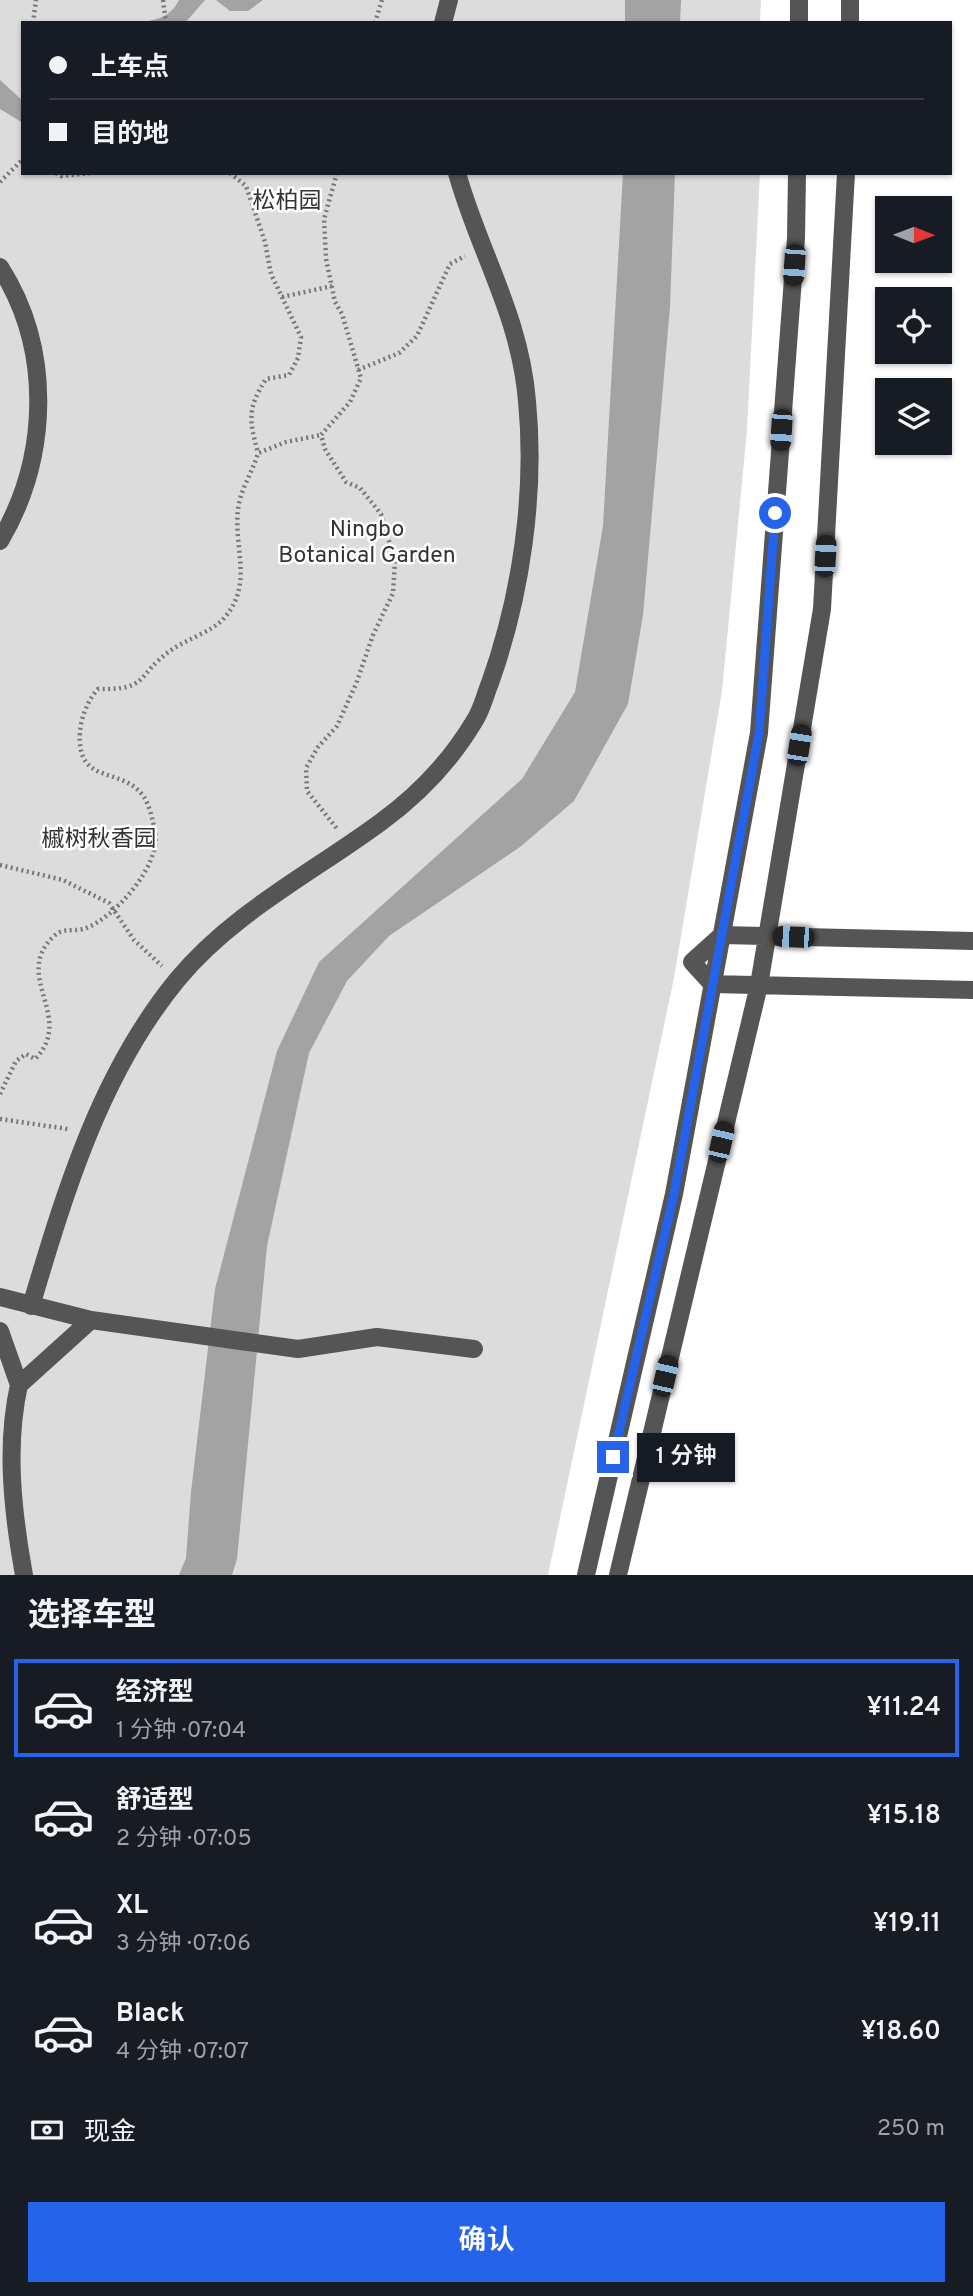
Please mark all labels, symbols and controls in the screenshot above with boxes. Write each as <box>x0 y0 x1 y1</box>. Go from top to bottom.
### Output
text: 上车点 <box>91 52 169 85</box>
text: 目的地 <box>91 119 169 152</box>
park label: 松柏园 <box>253 188 322 217</box>
north arrow <box>875 196 952 273</box>
map controls <box>875 196 952 455</box>
car <box>783 243 806 287</box>
button: locate <box>875 287 952 364</box>
button: layers <box>875 378 952 455</box>
car <box>770 408 793 452</box>
route start <box>759 497 791 529</box>
park label: Ningbo Botanical Garden <box>278 516 456 571</box>
car <box>814 534 837 578</box>
car <box>786 723 813 767</box>
park label: 槭树秋香园 <box>42 826 157 855</box>
car <box>772 926 815 948</box>
car <box>707 1119 736 1165</box>
car <box>651 1353 680 1399</box>
callout: 1 分钟 <box>638 1432 736 1482</box>
route end <box>597 1441 629 1473</box>
text: 1 分钟 <box>656 1443 716 1472</box>
text: 选择车型 <box>28 1597 156 1637</box>
icon: car <box>32 1677 95 1740</box>
text: 经济型 <box>116 1677 194 1710</box>
text: ¥11.24 <box>867 1692 941 1725</box>
text: 1 分钟 · 07:04 <box>116 1717 246 1746</box>
icon: car <box>32 1785 95 1848</box>
text: 舒适型 <box>116 1785 194 1818</box>
text: ¥15.18 <box>867 1800 941 1833</box>
text: 2 分钟 · 07:05 <box>116 1825 252 1854</box>
text: XL <box>116 1890 148 1923</box>
icon: car <box>32 1893 95 1956</box>
text: ¥19.11 <box>873 1908 941 1941</box>
text: 3 分钟 · 07:06 <box>116 1930 251 1959</box>
text: Black <box>116 1998 185 2031</box>
icon: car <box>32 2001 95 2064</box>
text: ¥18.60 <box>861 2016 941 2049</box>
text: 4 分钟 · 07:07 <box>116 2038 249 2067</box>
icon: cash <box>28 2111 66 2149</box>
text: 250 m <box>877 2115 945 2144</box>
text: 现金 <box>84 2117 136 2150</box>
button: 确认 <box>28 2202 945 2282</box>

